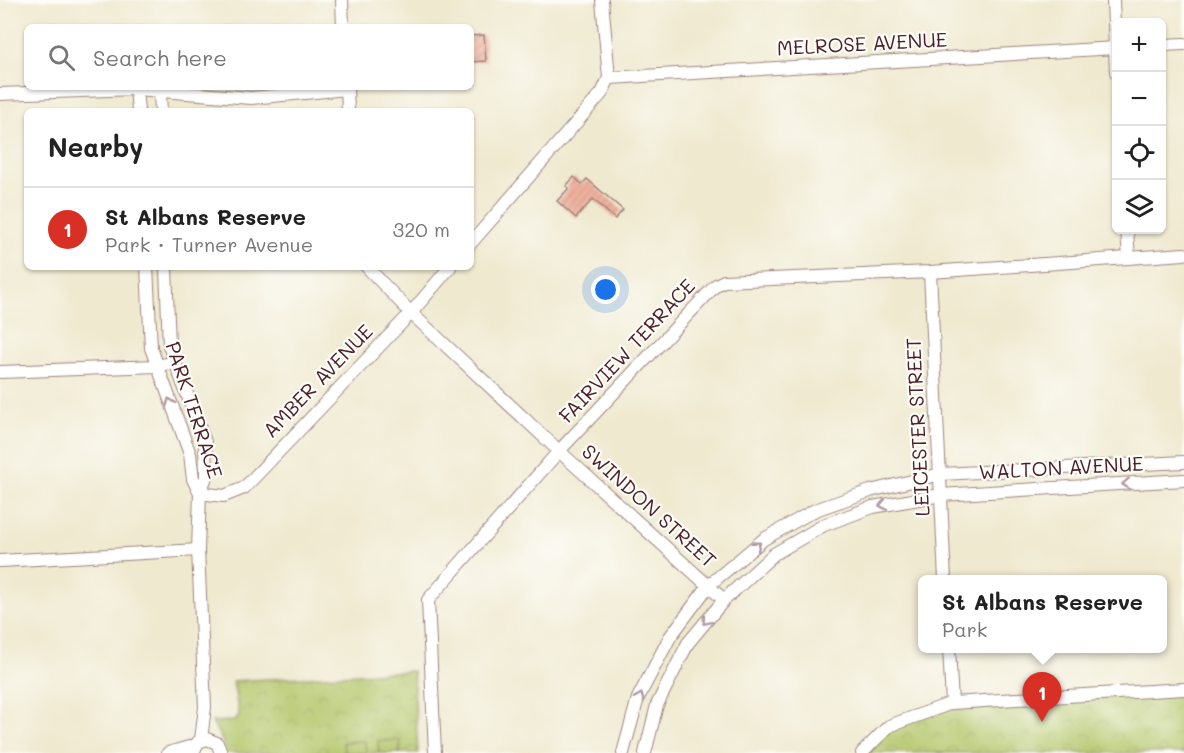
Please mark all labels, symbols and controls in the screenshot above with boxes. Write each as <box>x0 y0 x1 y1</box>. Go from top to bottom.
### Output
map controls <box>1112 18 1166 234</box>
button: + <box>1112 18 1166 72</box>
search box <box>24 24 474 90</box>
street label: MELROSE AVENUE <box>776 26 948 60</box>
icon: search <box>45 41 78 74</box>
text: Search here <box>93 43 227 72</box>
button: − <box>1112 72 1166 126</box>
button: locate <box>1112 126 1166 180</box>
text: Nearby <box>48 130 143 164</box>
button: layers <box>1112 180 1166 234</box>
text: St Albans Reserve <box>105 202 306 231</box>
text: 1 <box>63 216 72 242</box>
text: 320 m <box>392 216 450 242</box>
text: Park · Turner Avenue <box>105 231 313 257</box>
street label: FAIRVIEW TERRACE <box>553 273 700 428</box>
your location <box>591 275 620 304</box>
street label: AMBER AVENUE <box>257 318 378 442</box>
street label: LEICESTER STREET <box>899 337 935 517</box>
street label: PARK TERRACE <box>161 338 229 481</box>
one-way arrow <box>165 397 178 408</box>
street label: SWINDON STREET <box>577 438 722 573</box>
street label: WALTON AVENUE <box>978 450 1144 484</box>
one-way arrow <box>1121 477 1130 490</box>
one-way arrow <box>878 498 888 511</box>
one-way arrow <box>750 541 761 552</box>
popup <box>918 575 1167 653</box>
text: St Albans Reserve <box>942 587 1143 616</box>
one-way arrow <box>702 614 713 625</box>
text: Park <box>942 616 987 642</box>
pin: 1 <box>1022 672 1062 722</box>
one-way arrow <box>633 692 645 703</box>

